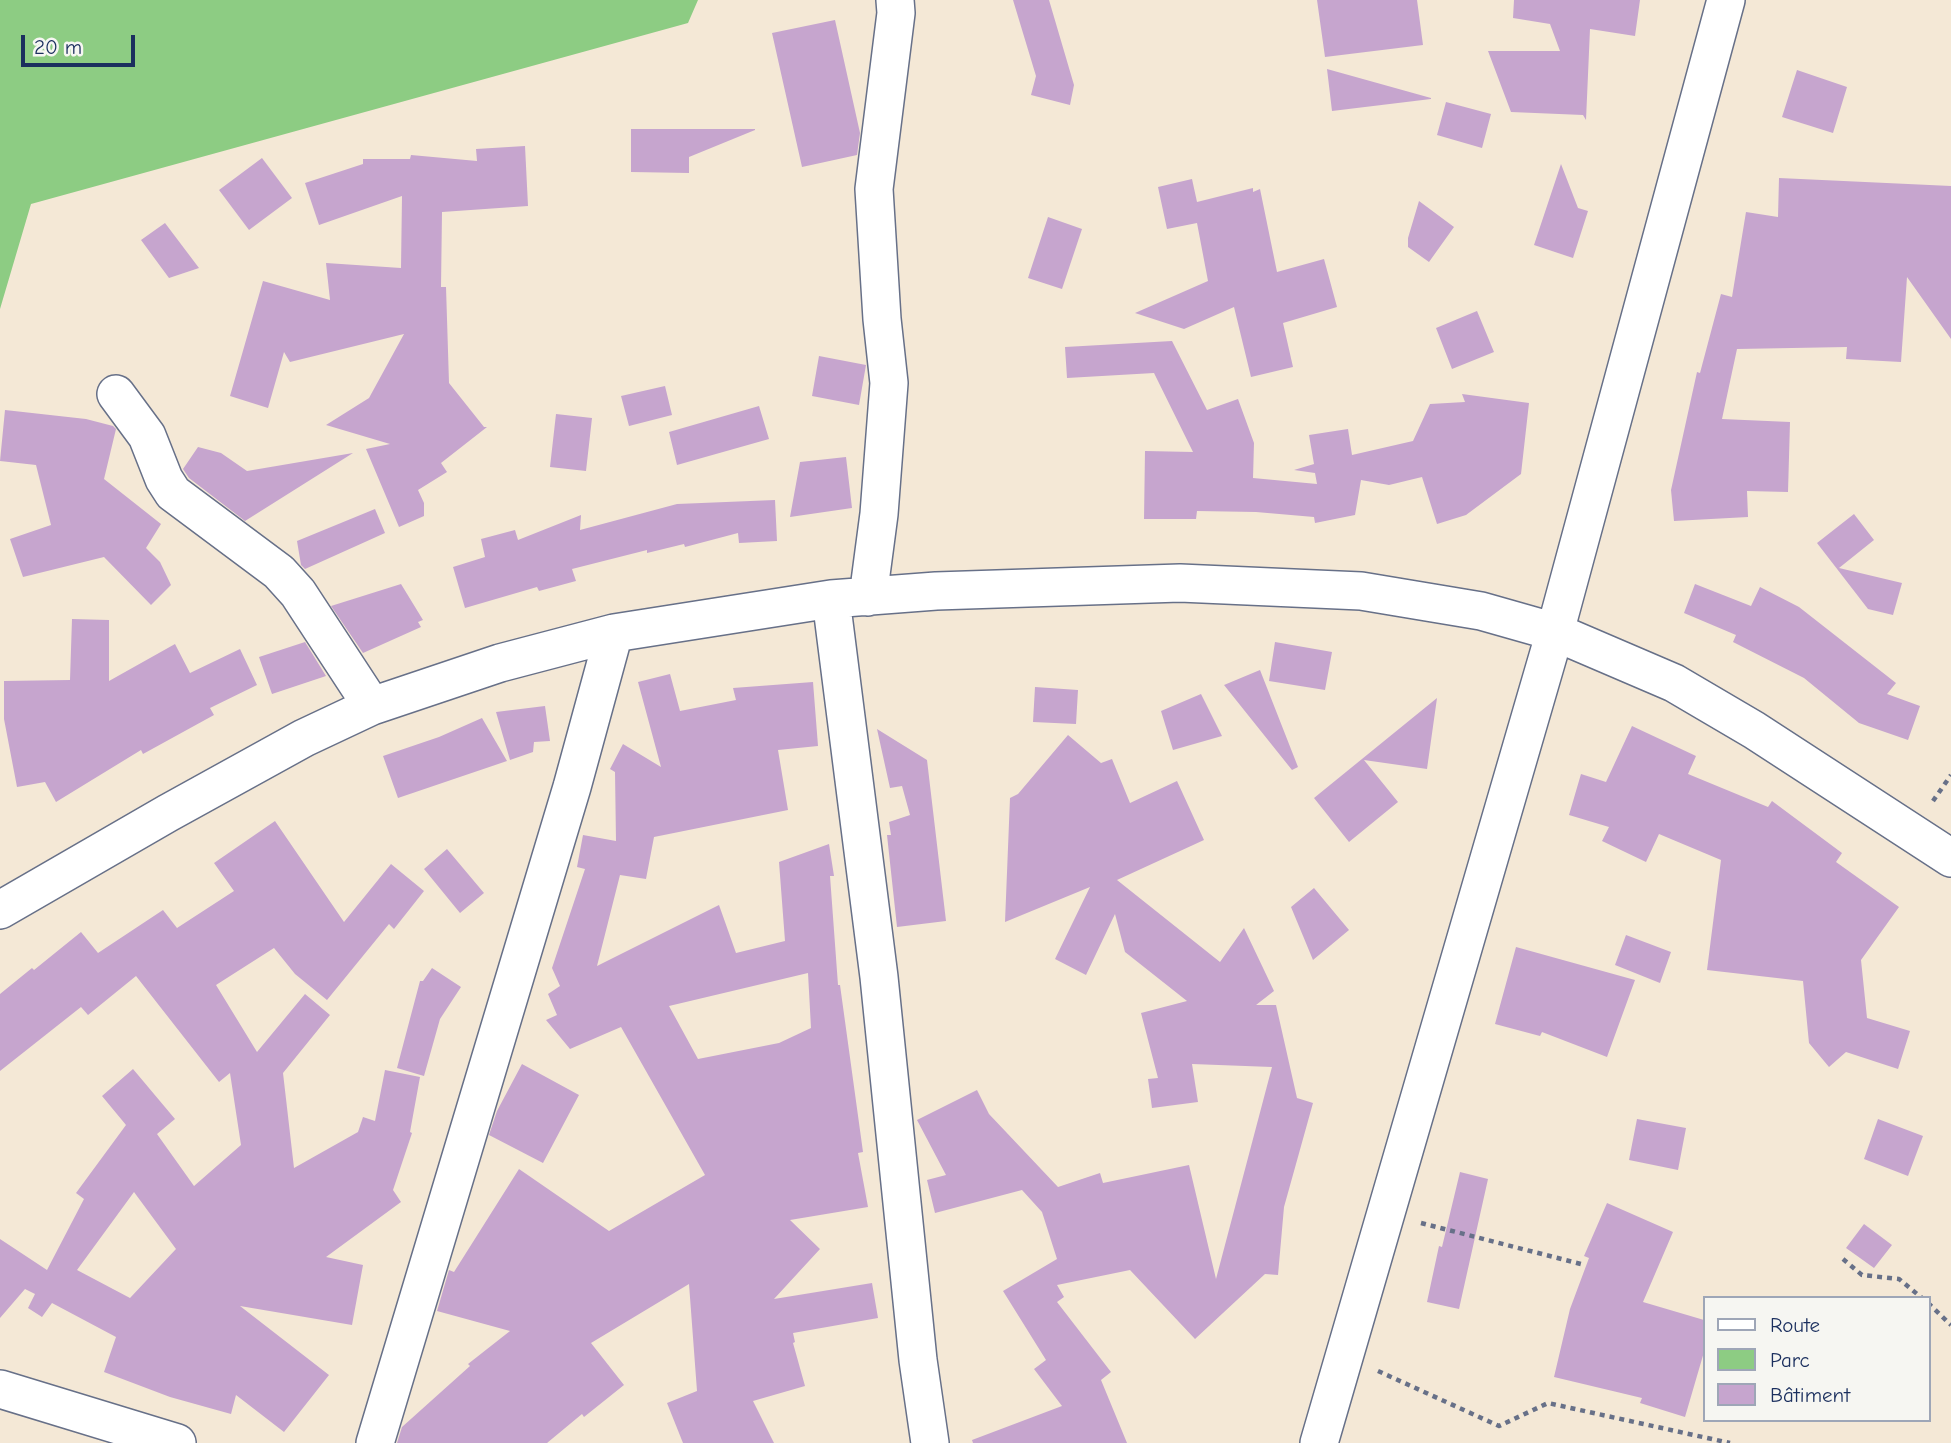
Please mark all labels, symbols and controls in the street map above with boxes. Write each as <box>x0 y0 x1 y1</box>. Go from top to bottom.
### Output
scale bar <box>24 21 138 65</box>
text: 20 m <box>34 35 82 59</box>
legend <box>1702 1296 1930 1422</box>
text: Route <box>1770 1313 1820 1337</box>
text: Parc <box>1770 1348 1810 1372</box>
text: Bâtiment <box>1770 1383 1850 1407</box>

